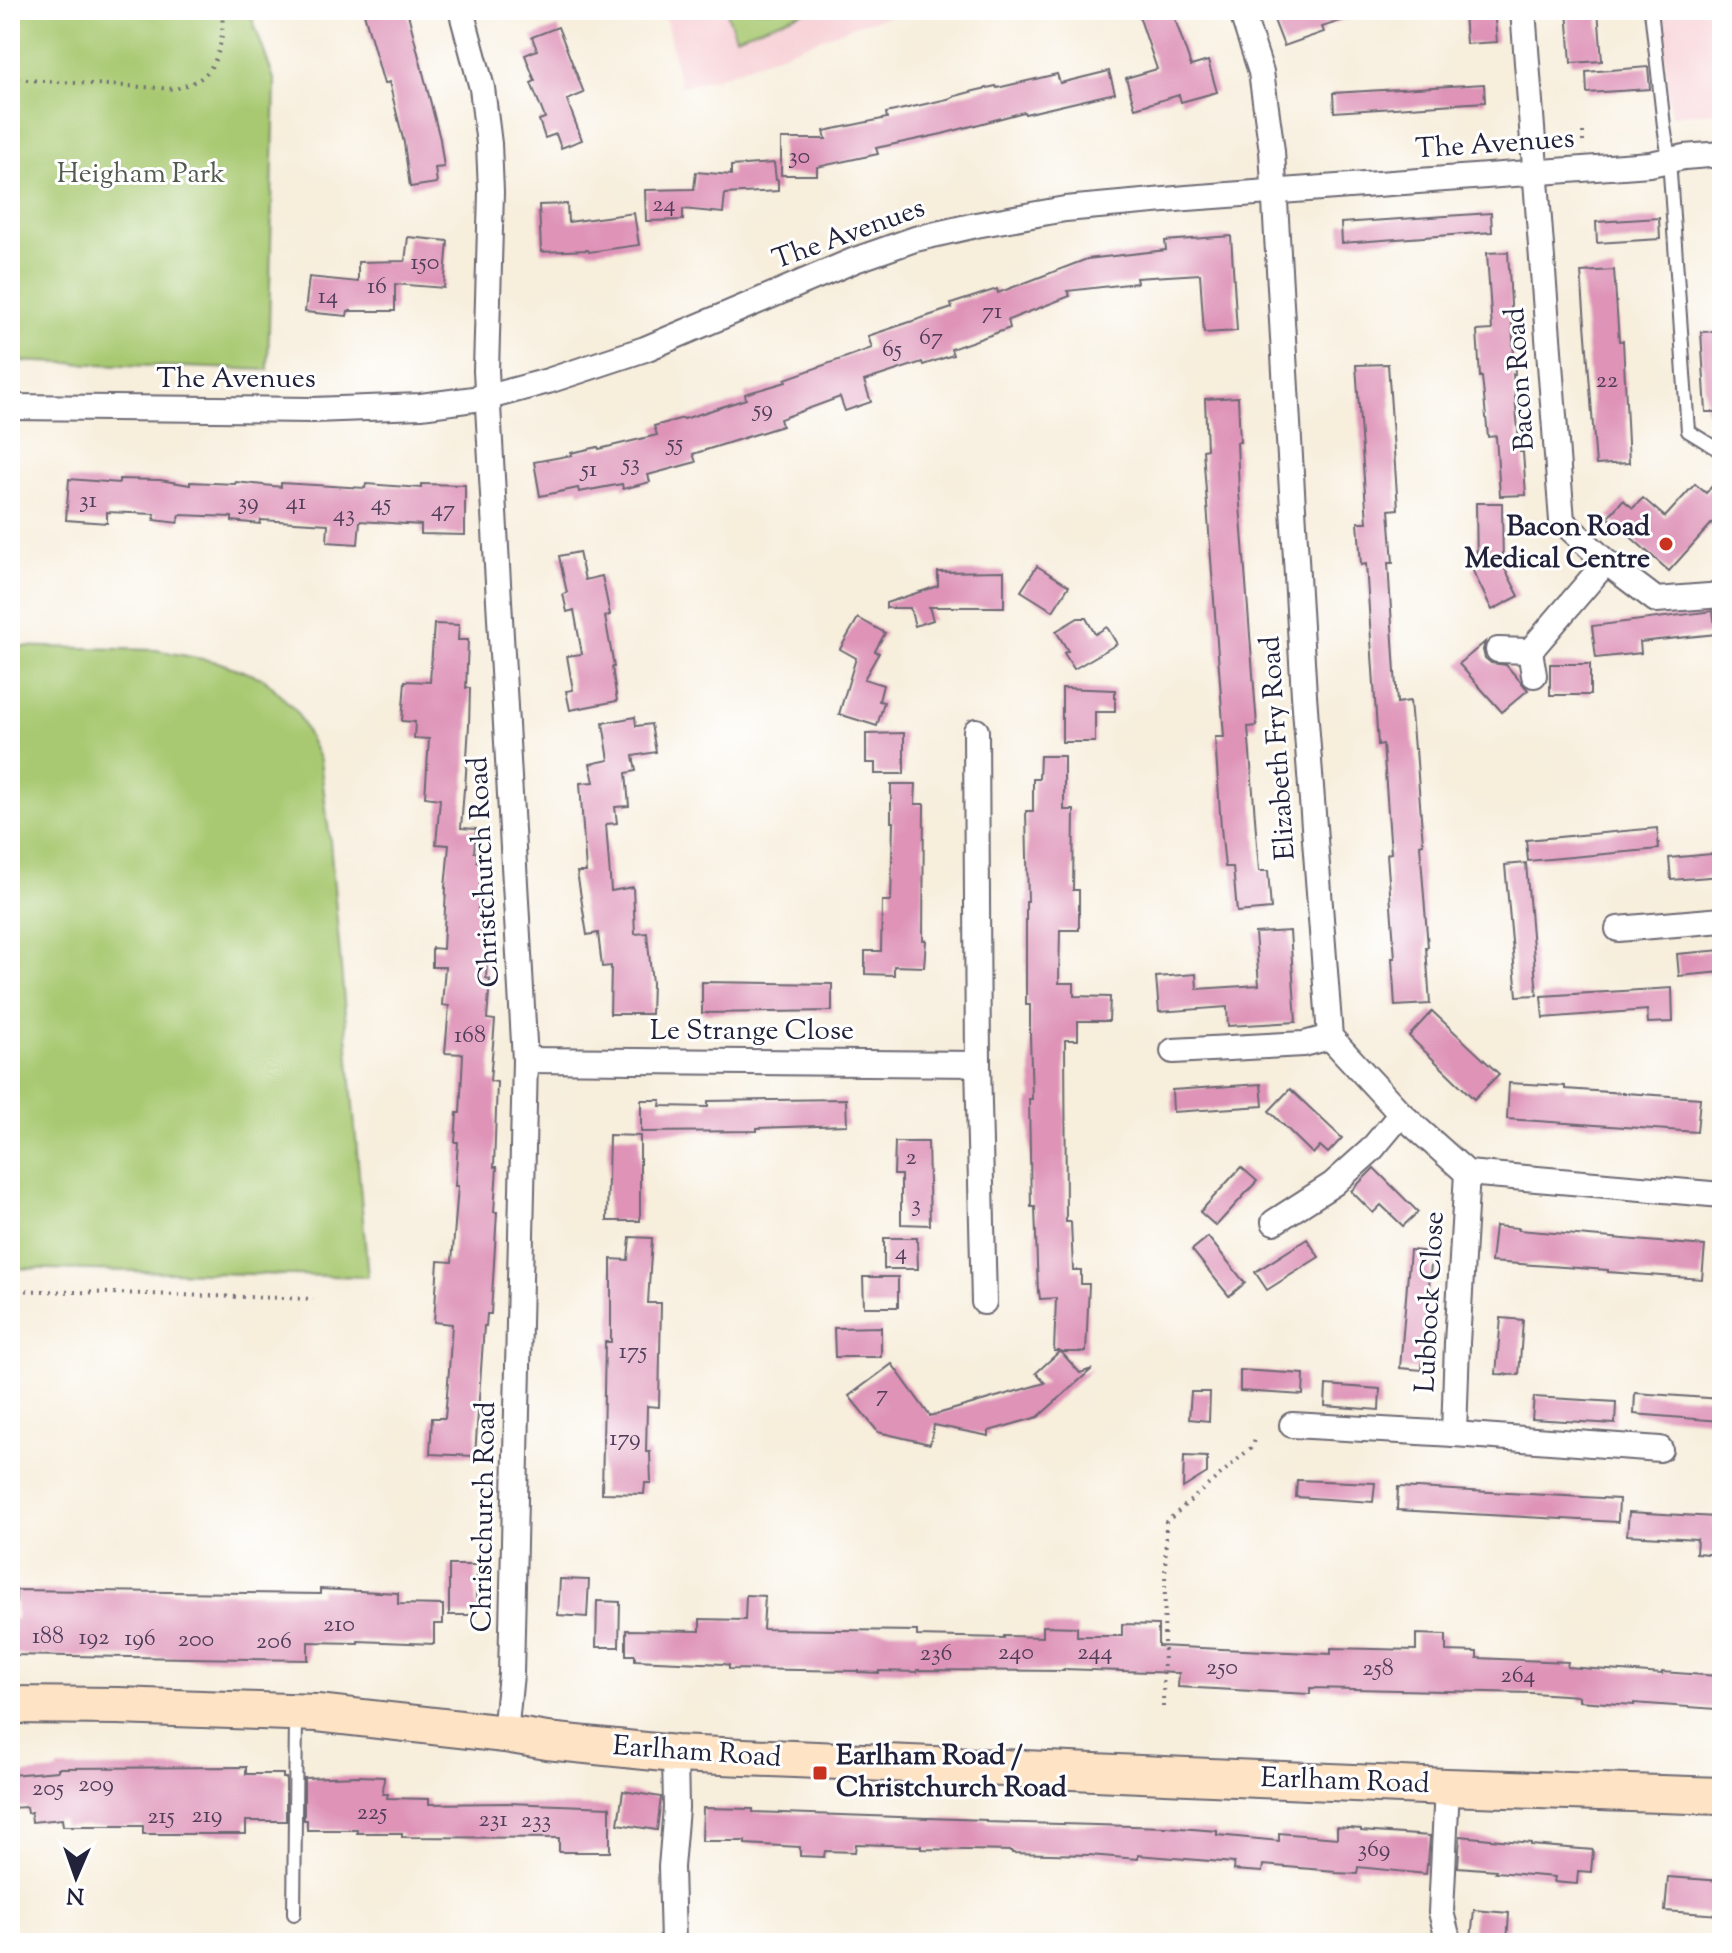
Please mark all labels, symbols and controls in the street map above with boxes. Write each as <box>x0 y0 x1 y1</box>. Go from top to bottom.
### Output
street label: The Avenues <box>1414 119 1576 171</box>
house number: 30 <box>788 140 810 174</box>
park label: Heigham Park <box>57 155 225 195</box>
house number: 24 <box>652 188 676 222</box>
street label: The Avenues <box>767 189 931 281</box>
house number: 150 <box>410 246 440 280</box>
house number: 16 <box>367 270 387 304</box>
house number: 14 <box>318 280 338 314</box>
house number: 71 <box>982 295 1002 329</box>
street label: Bacon Road <box>1496 306 1546 452</box>
house number: 67 <box>919 321 943 355</box>
house number: 65 <box>882 333 902 367</box>
street label: The Avenues <box>156 360 316 400</box>
house number: 22 <box>1596 364 1618 398</box>
house number: 59 <box>751 393 773 427</box>
house number: 55 <box>665 427 683 461</box>
house number: 53 <box>620 447 640 481</box>
house number: 51 <box>579 453 597 487</box>
house number: 31 <box>79 484 97 518</box>
house number: 39 <box>237 486 259 520</box>
house number: 41 <box>286 486 306 520</box>
house number: 45 <box>371 487 391 521</box>
house number: 47 <box>431 493 455 527</box>
house number: 43 <box>333 498 355 532</box>
place label: Bacon Road Medical Centre <box>1464 508 1650 580</box>
marker: Bacon Road Medical Centre <box>1657 535 1675 553</box>
street label: Elizabeth Fry Road <box>1251 634 1307 861</box>
street label: Christchurch Road <box>459 755 511 988</box>
street label: Le Strange Close <box>650 1012 854 1052</box>
house number: 168 <box>454 1019 486 1053</box>
house number: 2 <box>905 1141 917 1175</box>
house number: 3 <box>911 1188 921 1222</box>
street label: Lubbock Close <box>1406 1210 1456 1394</box>
house number: 4 <box>895 1236 907 1270</box>
house number: 175 <box>619 1335 647 1369</box>
house number: 7 <box>876 1378 888 1412</box>
street label: Christchurch Road <box>463 1401 507 1633</box>
house number: 179 <box>609 1422 641 1456</box>
house number: 210 <box>323 1608 355 1642</box>
house number: 188 <box>32 1620 64 1654</box>
house number: 192 <box>79 1621 109 1655</box>
house number: 196 <box>124 1622 156 1656</box>
house number: 200 <box>178 1623 214 1657</box>
house number: 206 <box>256 1625 292 1659</box>
house number: 240 <box>998 1636 1034 1670</box>
house number: 244 <box>1077 1636 1113 1670</box>
house number: 236 <box>920 1637 952 1671</box>
house number: 250 <box>1206 1651 1238 1685</box>
house number: 258 <box>1362 1652 1394 1686</box>
house number: 264 <box>1501 1659 1535 1693</box>
street label: Earlham Road <box>611 1727 783 1779</box>
place label: Earlham Road / Christchurch Road <box>836 1737 1067 1809</box>
street label: Earlham Road <box>1260 1759 1430 1805</box>
marker: Earlham Road / Christchurch Road <box>811 1764 829 1782</box>
house number: 209 <box>78 1768 114 1802</box>
house number: 205 <box>32 1772 64 1806</box>
house number: 225 <box>357 1796 387 1830</box>
house number: 219 <box>192 1799 222 1833</box>
house number: 215 <box>147 1800 175 1834</box>
house number: 231 <box>478 1803 508 1837</box>
house number: 233 <box>521 1804 551 1838</box>
house number: 369 <box>1357 1833 1391 1867</box>
north arrow <box>36 1837 116 1917</box>
text: N <box>66 1878 85 1910</box>

